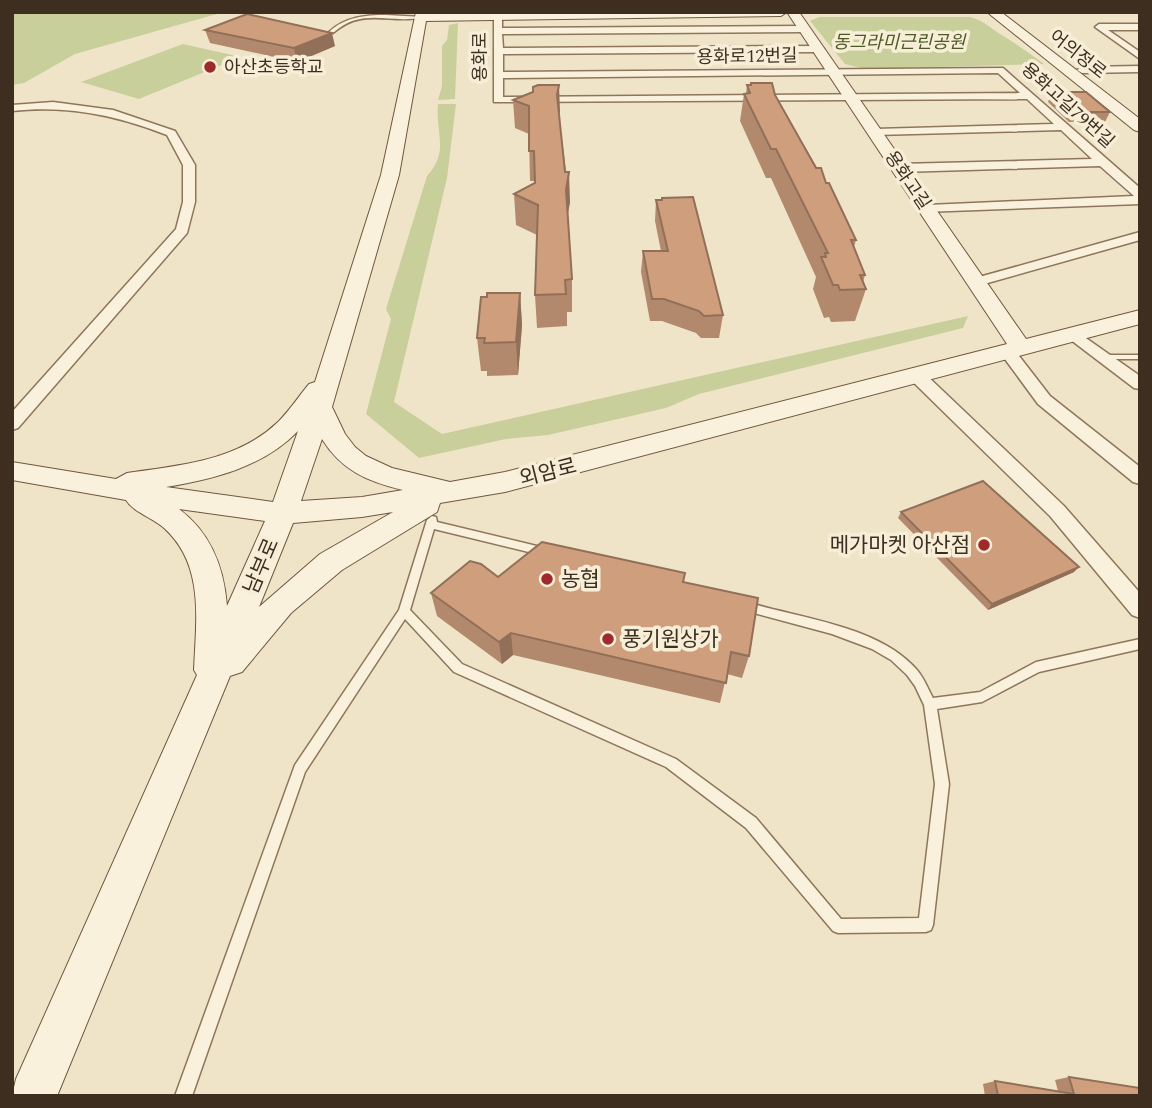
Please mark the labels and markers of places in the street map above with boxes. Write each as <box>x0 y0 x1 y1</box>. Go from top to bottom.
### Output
place label: 아산초등학교 <box>224 54 323 81</box>
marker: 아산초등학교 <box>202 59 218 75</box>
place label: 메가마켓 아산점 <box>830 530 970 562</box>
marker: 메가마켓 아산점 <box>976 537 992 553</box>
place label: 농협 <box>561 564 600 596</box>
marker: 농협 <box>539 571 555 587</box>
place label: 풍기원상가 <box>622 624 719 656</box>
marker: 풍기원상가 <box>600 631 616 647</box>

